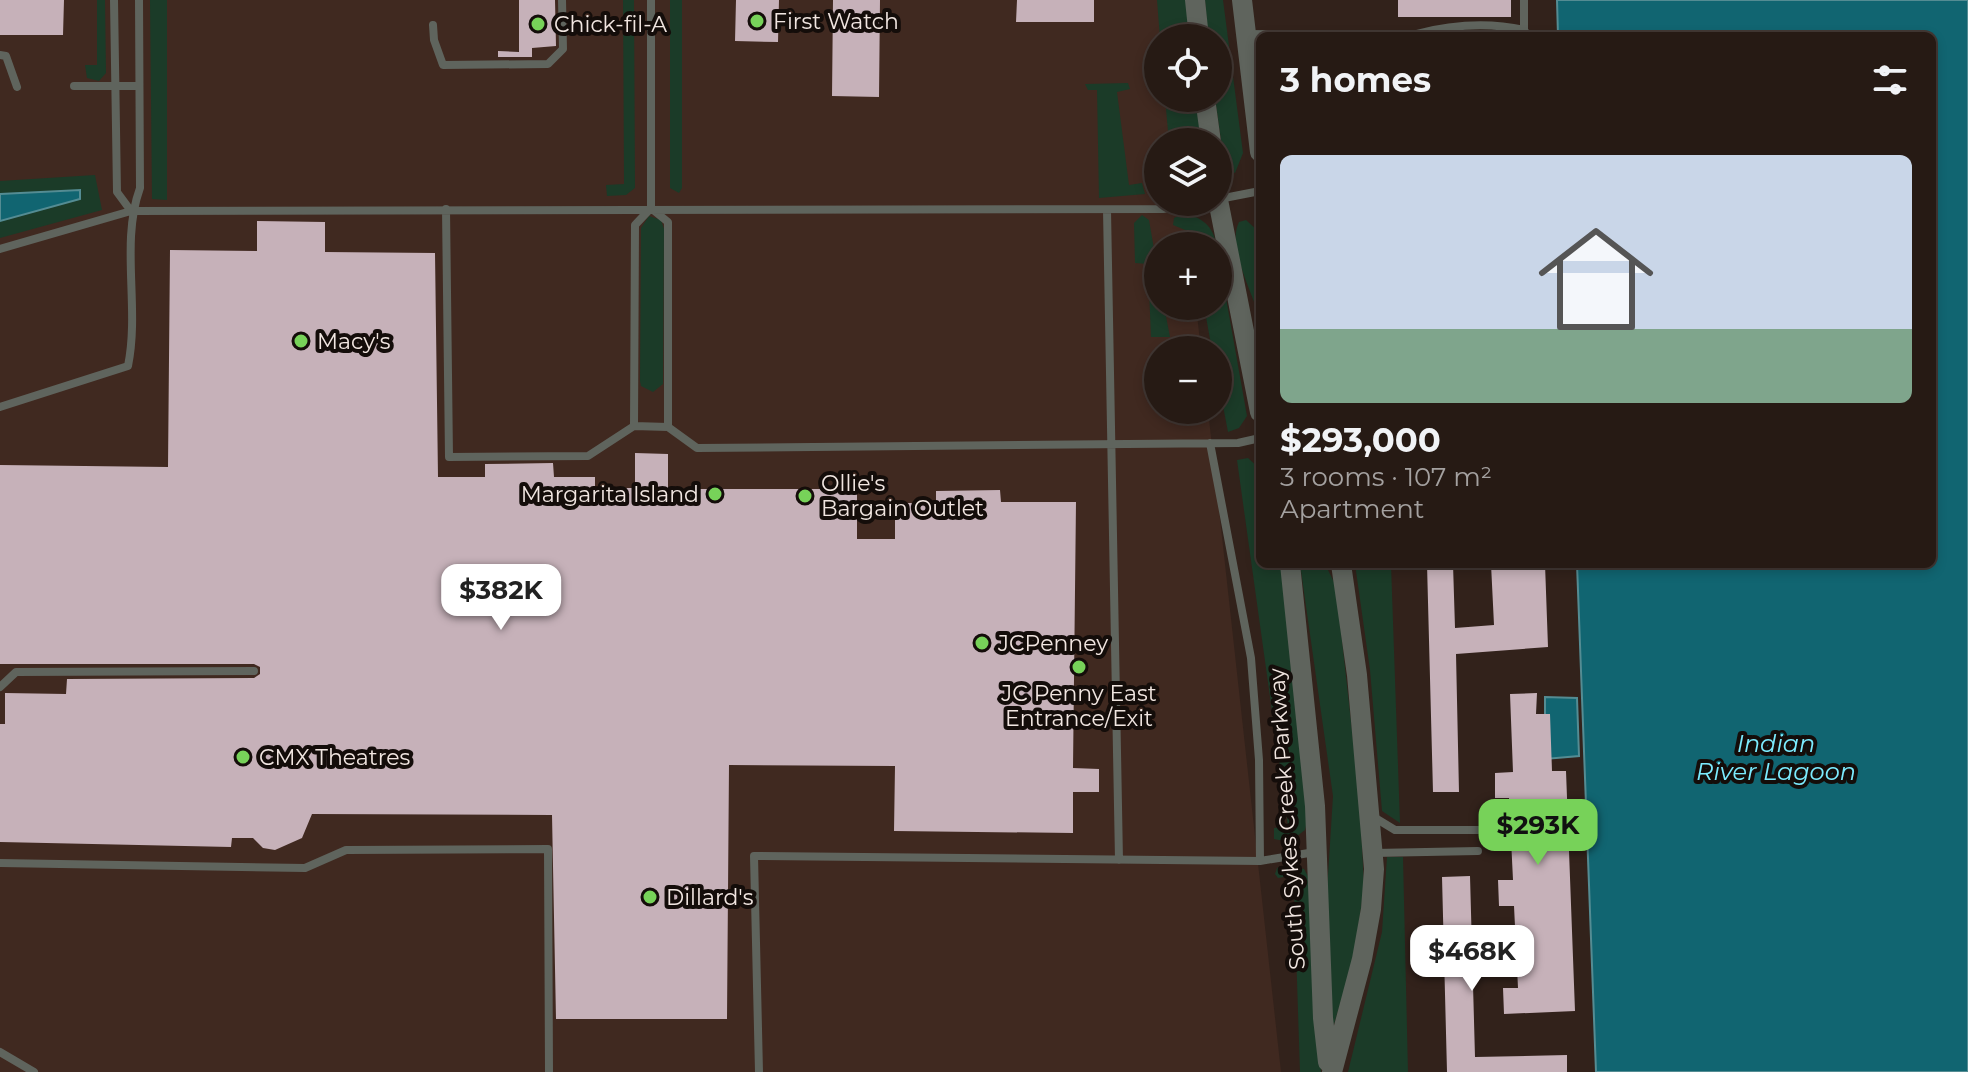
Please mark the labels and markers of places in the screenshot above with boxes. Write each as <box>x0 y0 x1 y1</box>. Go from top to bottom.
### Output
place label: First Watch <box>773 8 899 35</box>
place label: Chick-fil-A <box>554 11 667 38</box>
marker: First Watch <box>748 12 766 30</box>
marker: Chick-fil-A <box>529 15 547 33</box>
place label: Macy's <box>317 328 391 355</box>
marker: Macy's <box>292 332 310 350</box>
place label: Ollie's Bargain Outlet <box>821 470 984 522</box>
place label: Margarita Island <box>521 481 699 508</box>
marker: Margarita Island <box>706 485 724 503</box>
marker: Ollie's Bargain Outlet <box>796 487 814 505</box>
pin: $382K <box>445 564 557 632</box>
place label: JCPenney <box>997 630 1108 657</box>
marker: JCPenney <box>973 634 991 652</box>
marker: JC Penny East Entrance/Exit <box>1070 658 1088 676</box>
place label: JC Penny East Entrance/Exit <box>1000 680 1157 732</box>
place label: CMX Theatres <box>259 744 411 771</box>
marker: CMX Theatres <box>234 748 252 766</box>
pin: $293K <box>1482 799 1594 867</box>
place label: Dillard's <box>666 884 754 911</box>
marker: Dillard's <box>641 888 659 906</box>
pin: $468K <box>1416 925 1528 993</box>

